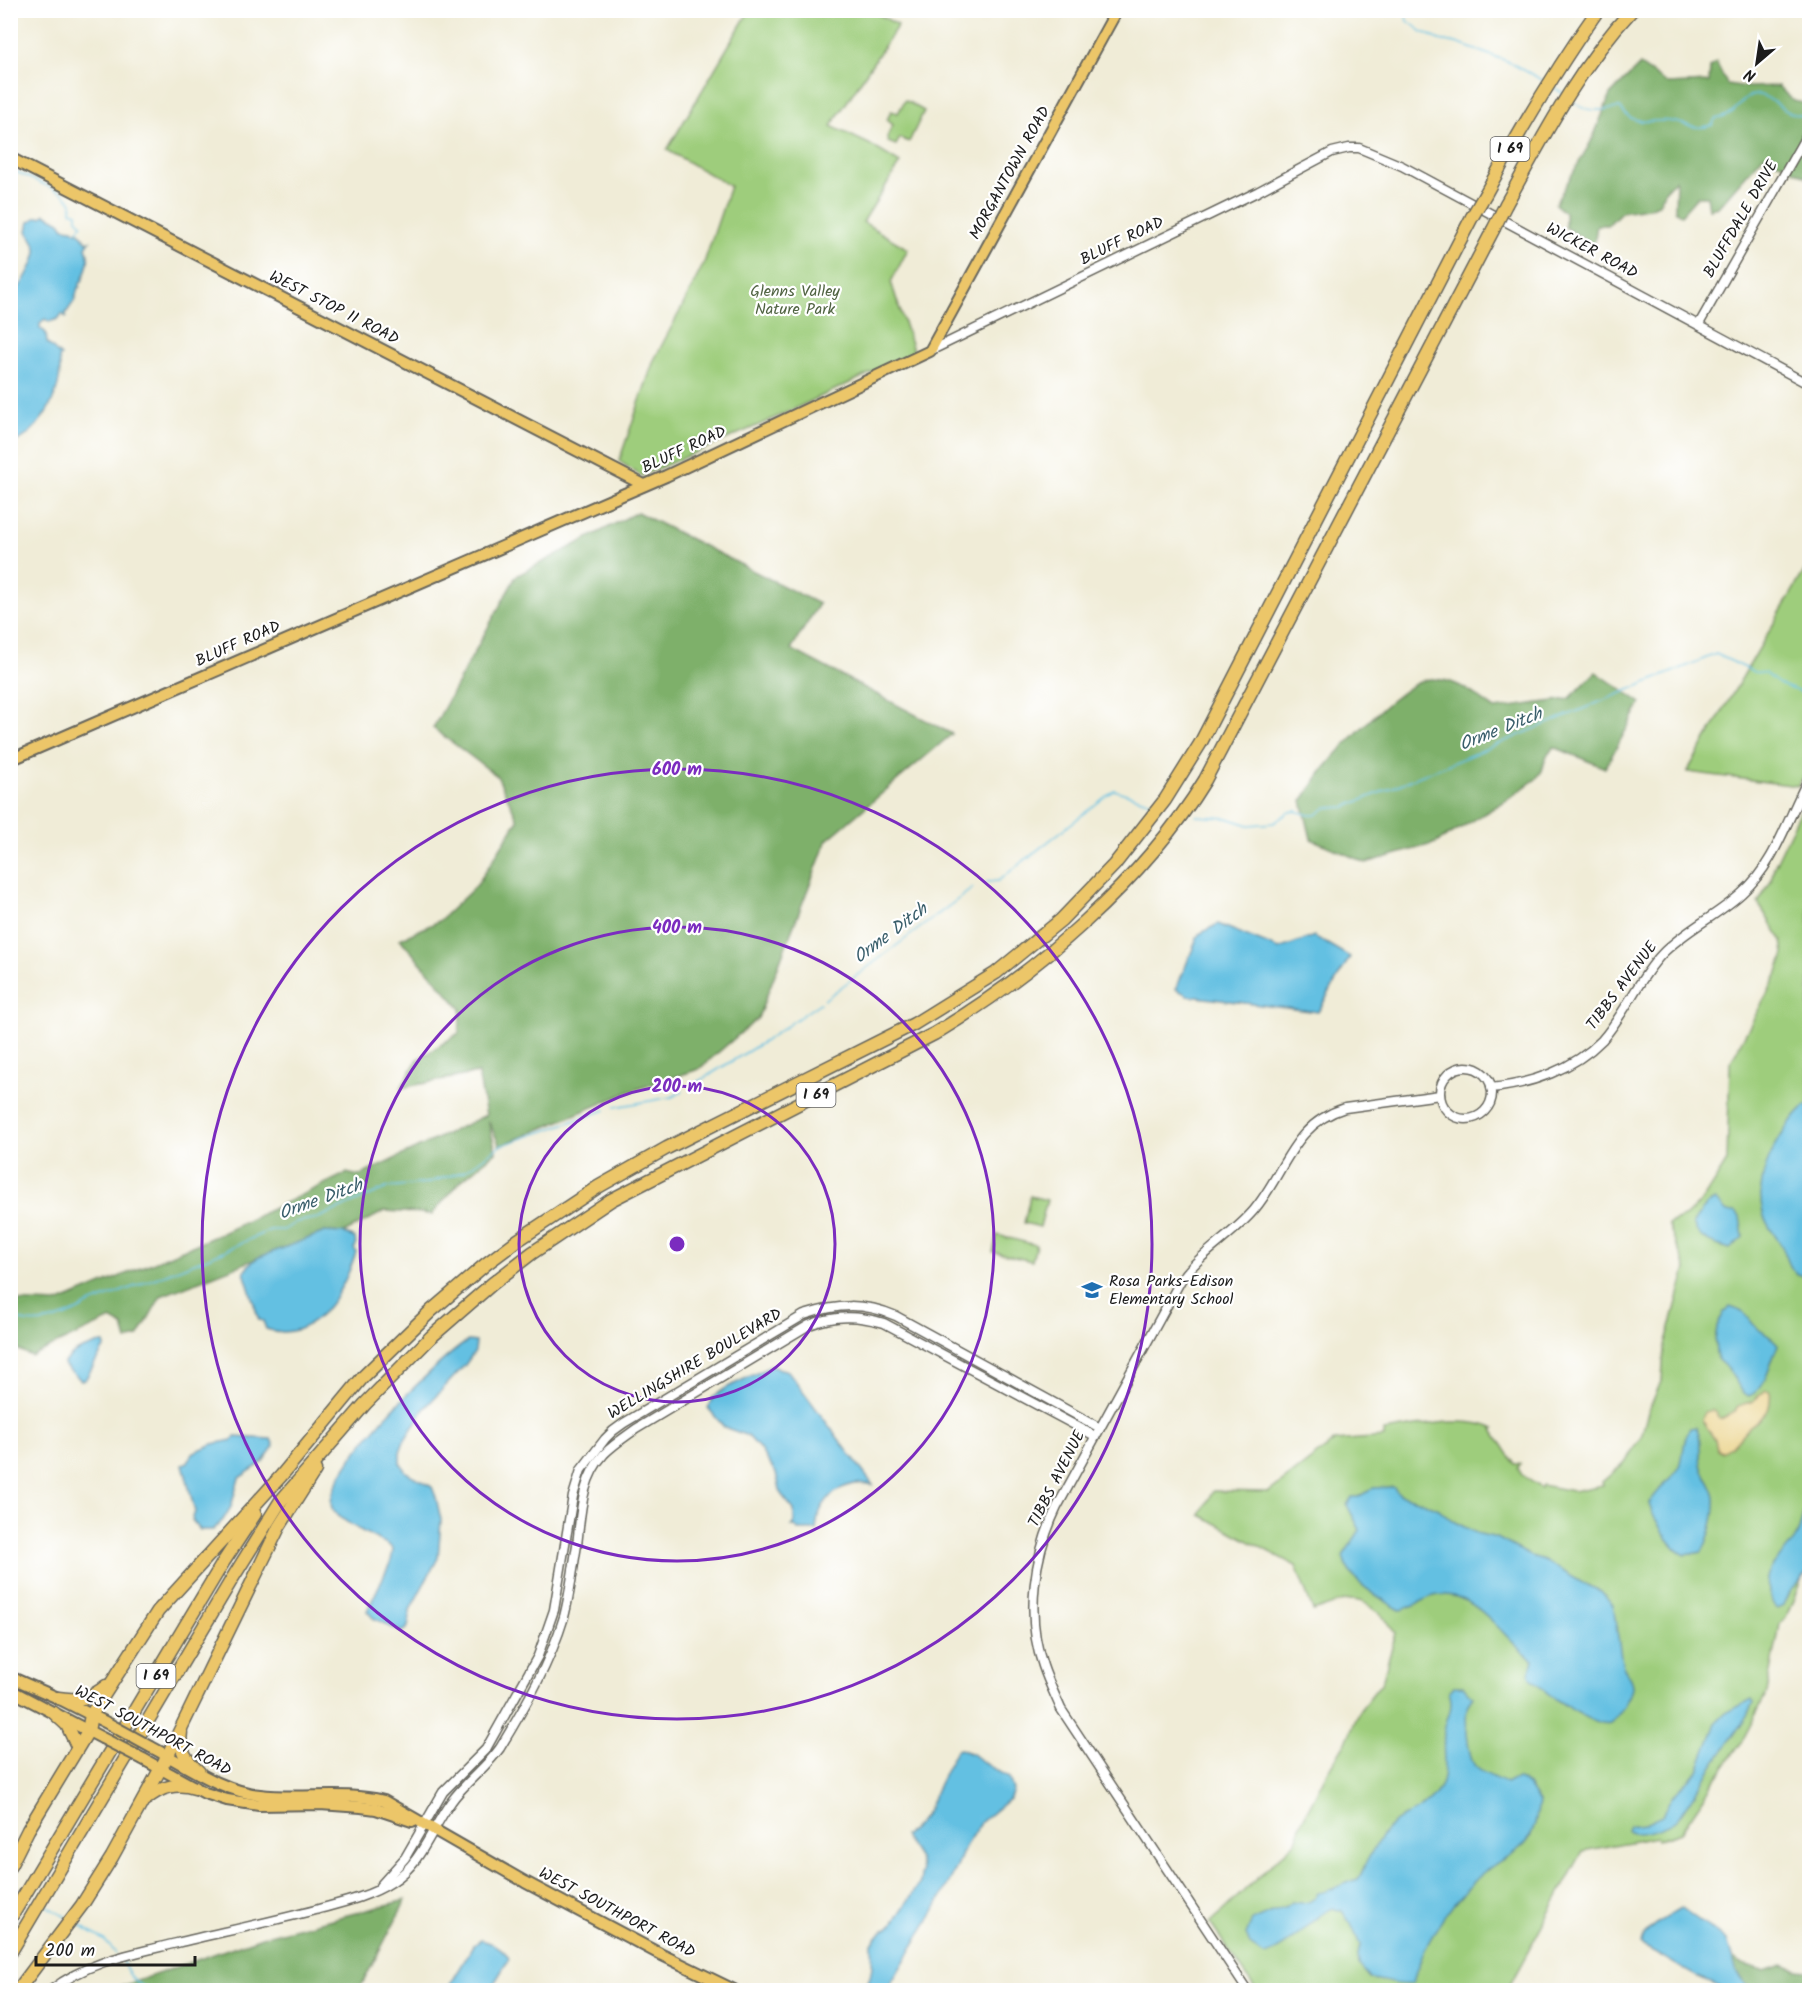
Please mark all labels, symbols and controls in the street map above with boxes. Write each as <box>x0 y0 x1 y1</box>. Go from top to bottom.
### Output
north arrow <box>1727 33 1787 93</box>
text: N <box>1740 61 1761 88</box>
street label: MORGANTOWN ROAD <box>963 102 1057 244</box>
road number: I 69 <box>1490 137 1530 161</box>
street label: BLUFFDALE DRIVE <box>1697 155 1785 283</box>
street label: BLUFF ROAD <box>1076 210 1168 272</box>
street label: WICKER ROAD <box>1542 216 1642 286</box>
street label: WEST STOP 11 ROAD <box>265 264 403 352</box>
park label: Glenns Valley Nature Park <box>750 279 840 322</box>
street label: BLUFF ROAD <box>638 419 730 481</box>
street label: BLUFF ROAD <box>191 614 285 674</box>
water label: Orme Ditch <box>1455 700 1548 760</box>
text: 600 m <box>652 756 702 785</box>
water label: Orme Ditch <box>847 895 936 972</box>
text: 400 m <box>652 914 702 943</box>
street label: TIBBS AVENUE <box>1580 936 1664 1036</box>
text: 200 m <box>652 1073 703 1102</box>
road number: I 69 <box>796 1083 836 1107</box>
water label: Orme Ditch <box>275 1171 368 1229</box>
centre of rings <box>667 1234 687 1254</box>
place label: Rosa Parks-Edison Elementary School <box>1109 1269 1234 1312</box>
school or university icon: Rosa Parks-Edison Elementary School <box>1080 1278 1104 1302</box>
street label: WELLINGSHIRE BOULEVARD <box>603 1302 787 1426</box>
street label: TIBBS AVENUE <box>1022 1425 1093 1532</box>
road number: I 69 <box>136 1664 176 1688</box>
street label: WEST SOUTHPORT ROAD <box>70 1679 236 1783</box>
street label: WEST SOUTHPORT ROAD <box>534 1861 700 1965</box>
scale bar <box>36 1929 195 1967</box>
text: 200 m <box>45 1937 95 1966</box>

